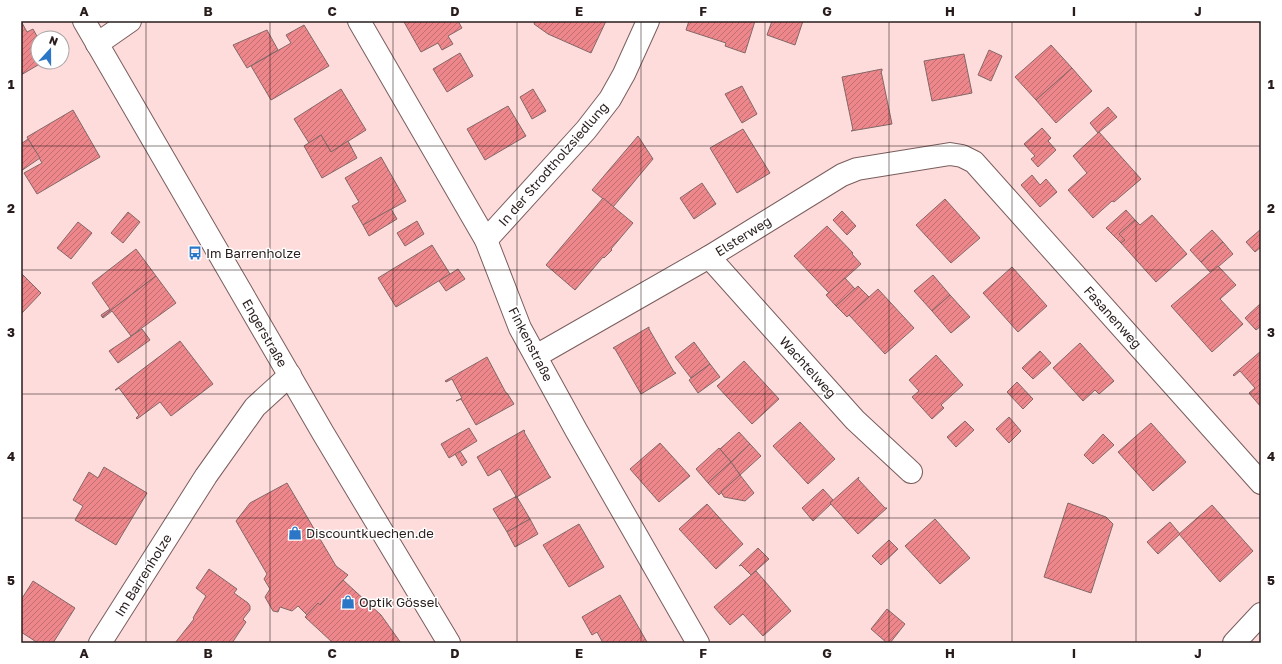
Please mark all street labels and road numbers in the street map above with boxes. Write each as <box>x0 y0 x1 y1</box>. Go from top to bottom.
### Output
street label: In der Strodtholzsiedlung <box>495 99 611 229</box>
street label: Elsterweg <box>712 213 774 259</box>
street label: Fasanenweg <box>1081 283 1145 351</box>
street label: Engerstraße <box>239 296 291 370</box>
street label: Finkenstraße <box>505 304 557 384</box>
street label: Wachtelweg <box>776 333 840 401</box>
street label: Im Barrenholze <box>111 531 175 619</box>

